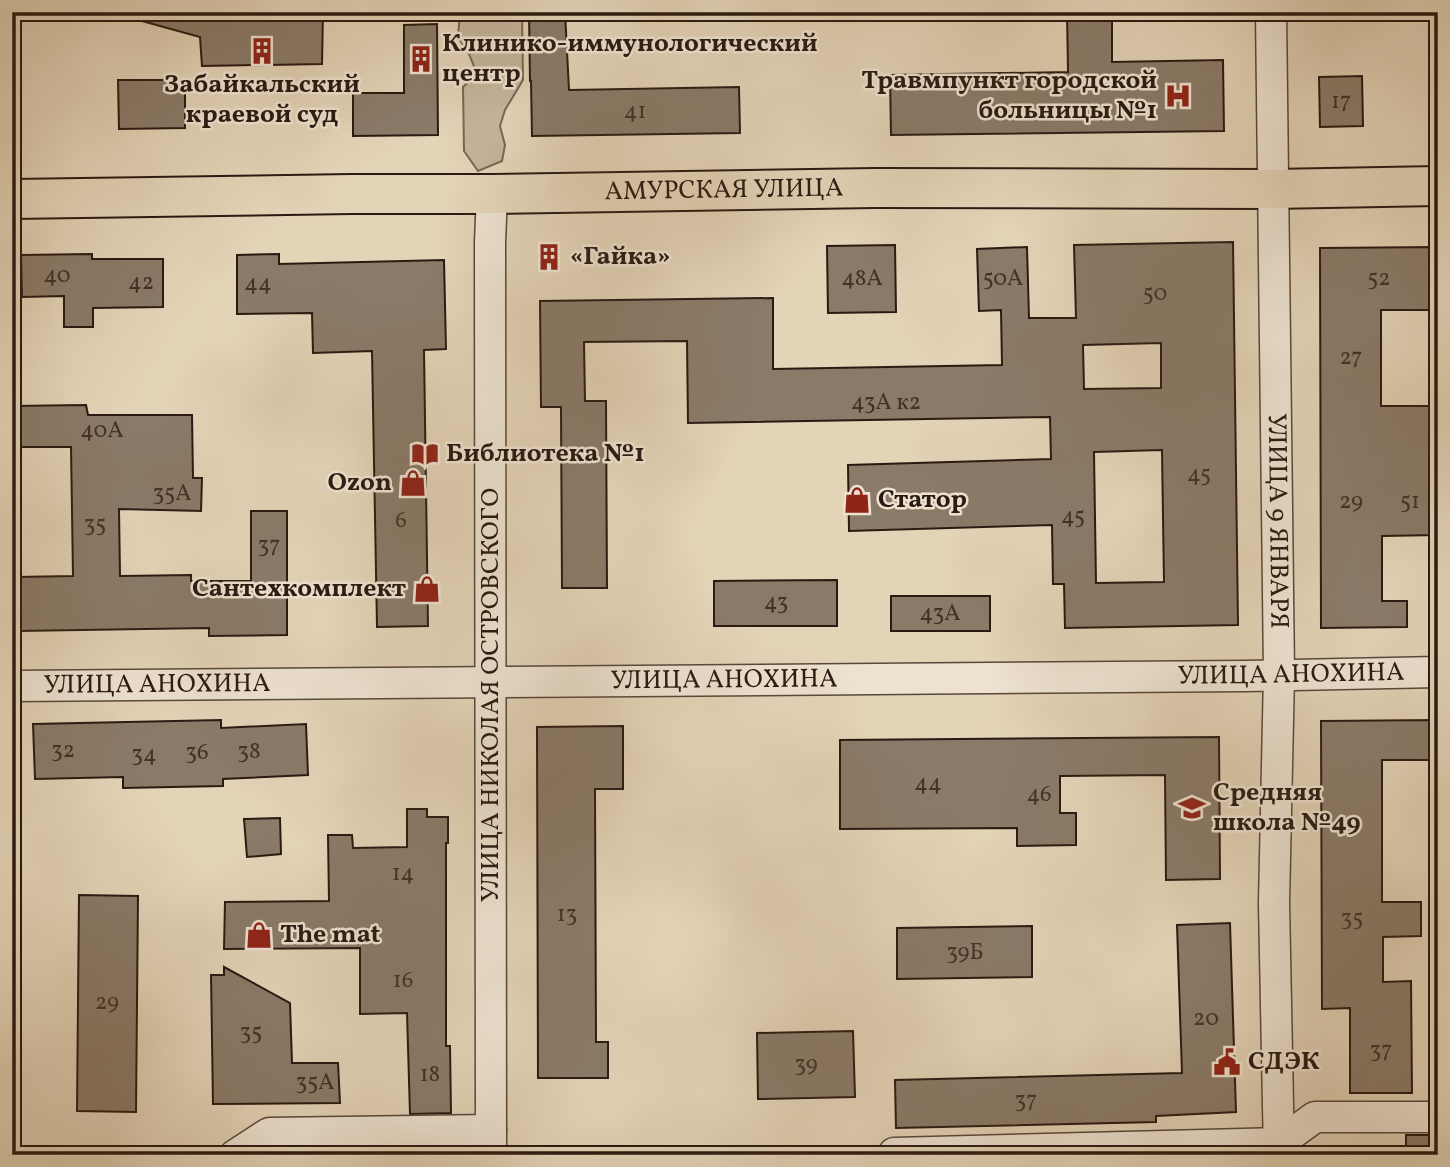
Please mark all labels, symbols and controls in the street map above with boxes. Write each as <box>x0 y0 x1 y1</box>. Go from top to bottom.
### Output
place label: Клинико-иммунологический центр <box>442 26 818 92</box>
building icon: Забайкальский краевой суд <box>247 36 277 66</box>
building icon: Клинико-иммунологический центр <box>406 44 436 74</box>
place label: Травмпункт городской больницы №1 <box>861 63 1157 129</box>
place label: Забайкальский краевой суд <box>164 67 360 133</box>
hospital icon: Травмпункт городской больницы №1 <box>1163 81 1193 111</box>
house number: 17 <box>1331 86 1351 118</box>
house number: 41 <box>624 96 646 128</box>
street label: АМУРСКАЯ УЛИЦА <box>604 170 844 210</box>
place label: «Гайка» <box>570 239 671 275</box>
building icon: «Гайка» <box>534 242 564 272</box>
house number: 40 <box>43 260 71 292</box>
house number: 48А <box>841 263 883 295</box>
house number: 50А <box>983 263 1023 295</box>
house number: 52 <box>1367 263 1391 295</box>
house number: 42 <box>128 267 154 299</box>
house number: 44 <box>244 268 272 300</box>
house number: 50 <box>1143 278 1167 310</box>
house number: 27 <box>1340 342 1362 374</box>
house number: 43А к2 <box>851 387 921 419</box>
street label: УЛИЦА 9 ЯНВАРЯ <box>1258 413 1296 629</box>
house number: 40А <box>80 415 124 447</box>
place label: Библиотека №1 <box>446 436 645 472</box>
library icon: Библиотека №1 <box>410 439 440 469</box>
house number: 45 <box>1187 459 1211 491</box>
place label: Ozon <box>327 465 392 501</box>
shop icon: Ozon <box>398 468 428 498</box>
house number: 35А <box>152 478 192 510</box>
place label: Статор <box>878 482 967 518</box>
shop icon: Статор <box>842 485 872 515</box>
house number: 29 <box>1339 486 1363 518</box>
house number: 51 <box>1400 486 1420 518</box>
street label: УЛИЦА НИКОЛАЯ ОСТРОВСКОГО <box>473 488 509 902</box>
house number: 45 <box>1061 501 1085 533</box>
house number: 6 <box>395 505 407 537</box>
house number: 35 <box>84 509 106 541</box>
house number: 37 <box>258 530 280 562</box>
place label: Сантехкомплект <box>192 571 407 607</box>
shop icon: Сантехкомплект <box>412 574 442 604</box>
house number: 43 <box>764 587 788 619</box>
house number: 43А <box>920 598 960 630</box>
street label: УЛИЦА АНОХИНА <box>1177 655 1405 695</box>
street label: УЛИЦА АНОХИНА <box>610 661 838 699</box>
street label: УЛИЦА АНОХИНА <box>43 666 271 704</box>
house number: 32 <box>51 735 75 767</box>
house number: 38 <box>237 736 261 768</box>
house number: 36 <box>185 737 209 769</box>
house number: 34 <box>131 739 157 771</box>
house number: 44 <box>914 768 942 800</box>
place label: Средняя школа №49 <box>1213 775 1361 841</box>
house number: 46 <box>1026 779 1052 811</box>
school or university icon: Средняя школа №49 <box>1177 793 1207 823</box>
house number: 14 <box>392 858 414 890</box>
house number: 13 <box>557 899 577 931</box>
house number: 35 <box>1341 903 1363 935</box>
place label: The mat <box>280 917 381 953</box>
shop icon: The mat <box>244 920 274 950</box>
house number: 39Б <box>946 937 984 969</box>
house number: 16 <box>393 965 413 997</box>
house number: 29 <box>95 987 119 1019</box>
house number: 20 <box>1193 1003 1219 1035</box>
house number: 35 <box>240 1017 262 1049</box>
house number: 37 <box>1370 1035 1392 1067</box>
place label: СДЭК <box>1248 1044 1320 1080</box>
public building icon: СДЭК <box>1212 1047 1242 1077</box>
house number: 39 <box>794 1049 818 1081</box>
house number: 18 <box>420 1059 440 1091</box>
house number: 35А <box>295 1067 335 1099</box>
house number: 37 <box>1015 1085 1037 1117</box>

